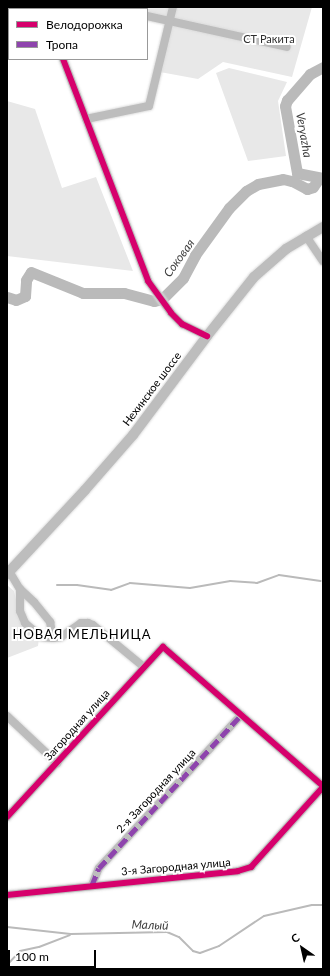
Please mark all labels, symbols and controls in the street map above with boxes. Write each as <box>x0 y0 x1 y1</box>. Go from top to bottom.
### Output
legend <box>8 8 148 60</box>
text: Велодорожка <box>46 17 123 32</box>
park label: СТ Ракита <box>243 32 295 46</box>
text: Тропа <box>46 37 78 52</box>
water label: Veryazha <box>293 111 315 159</box>
water label: Соковая <box>160 236 198 280</box>
street label: Нехинское шоссе <box>120 350 184 428</box>
district label: НОВАЯ МЕЛЬНИЦА <box>12 626 152 642</box>
street label: Загородная улица <box>42 687 112 763</box>
street label: 2-я Загородная улица <box>114 746 198 836</box>
street label: 3-я Загородная улица <box>121 856 231 878</box>
water label: Малый <box>131 917 169 933</box>
north arrow <box>282 928 322 968</box>
text: С <box>288 930 302 945</box>
scale bar <box>10 942 98 968</box>
text: 100 m <box>15 949 49 964</box>

